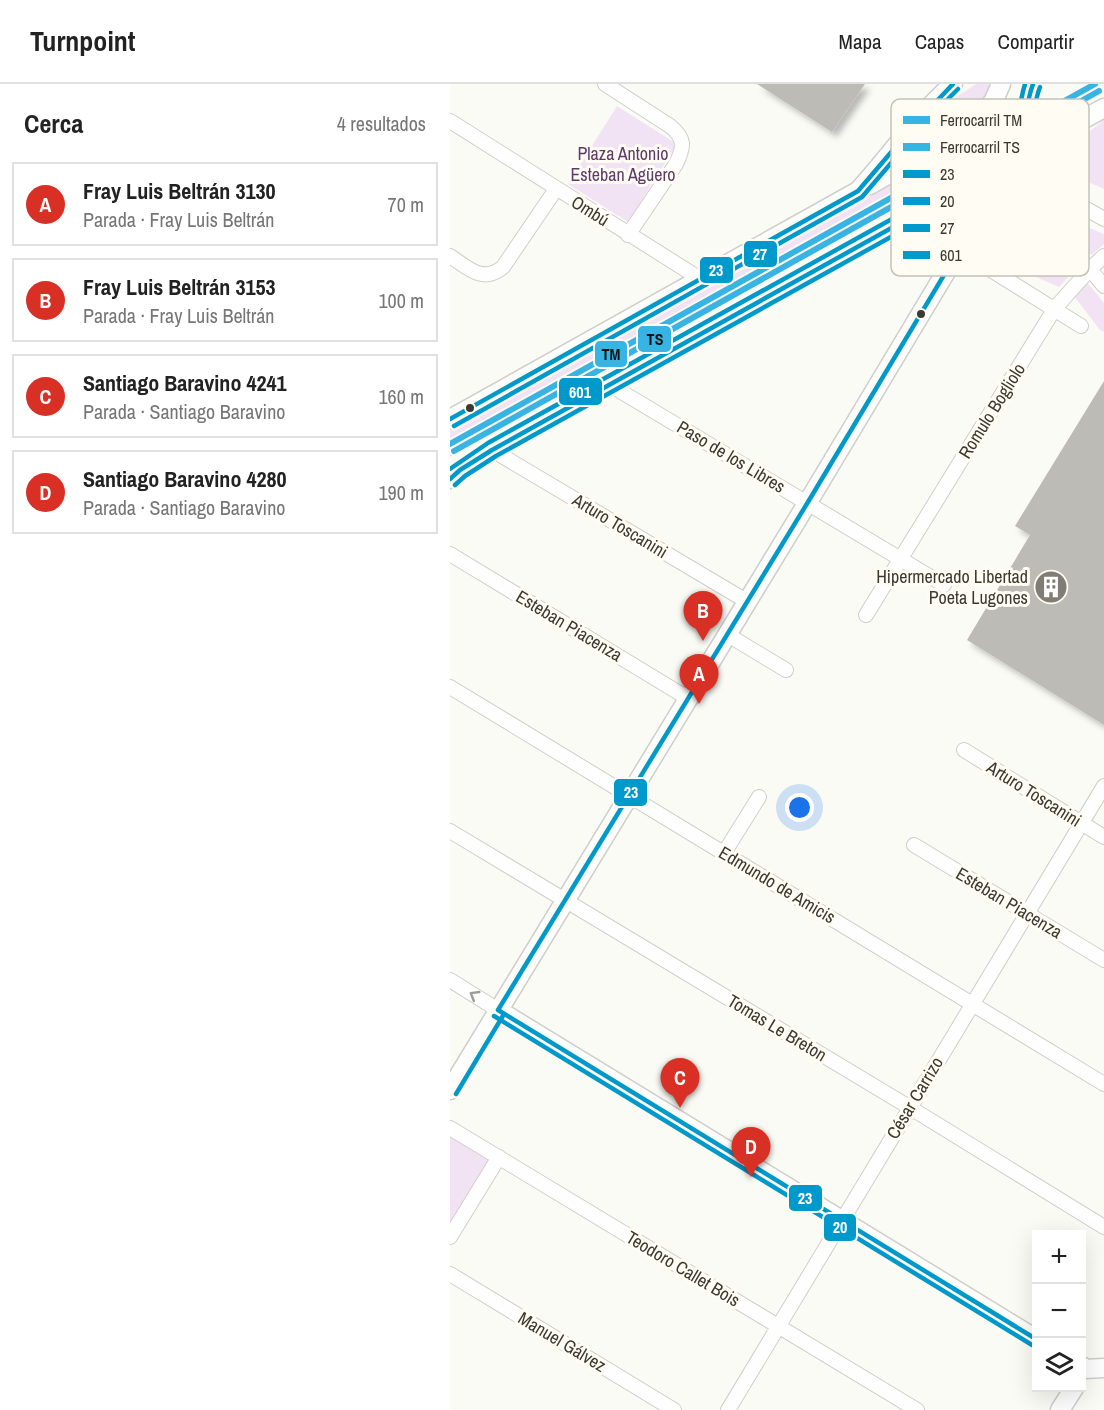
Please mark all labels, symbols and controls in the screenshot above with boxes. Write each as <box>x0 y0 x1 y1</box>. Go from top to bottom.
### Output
text: Turnpoint <box>30 22 135 60</box>
text: Mapa <box>839 27 882 56</box>
text: Capas <box>915 27 964 56</box>
text: Compartir <box>997 27 1074 56</box>
legend <box>891 99 1089 276</box>
text: Cerca <box>24 106 83 141</box>
text: Ferrocarril TM <box>940 109 1022 131</box>
text: 4 resultados <box>337 110 426 137</box>
text: Ferrocarril TS <box>940 136 1020 158</box>
park label: Plaza Antonio Esteban Agüero <box>570 141 676 187</box>
text: 23 <box>940 163 955 185</box>
text: Fray Luis Beltrán 3130 <box>83 176 276 206</box>
street label: Ombú <box>567 189 614 232</box>
text: 20 <box>940 190 955 212</box>
text: A <box>40 191 51 218</box>
text: 70 m <box>388 191 424 218</box>
text: Parada · Fray Luis Beltrán <box>83 206 274 233</box>
text: 27 <box>940 217 955 239</box>
line badge: 27 <box>743 240 778 268</box>
text: 27 <box>753 243 767 265</box>
text: 601 <box>940 244 963 266</box>
line badge: 23 <box>699 256 734 284</box>
text: 23 <box>709 259 723 281</box>
text: Fray Luis Beltrán 3153 <box>83 272 276 302</box>
text: B <box>40 287 51 314</box>
text: 100 m <box>378 287 424 314</box>
text: Parada · Fray Luis Beltrán <box>83 302 274 329</box>
unlabelled marker <box>915 308 927 320</box>
line badge: TS <box>637 325 672 353</box>
text: TS <box>647 328 664 350</box>
line badge: TM <box>594 340 628 368</box>
text: TM <box>602 343 621 365</box>
street label: Romulo Bogliolo <box>952 358 1031 463</box>
text: Santiago Baravino 4241 <box>83 368 287 398</box>
line badge: 601 <box>558 377 603 406</box>
text: 601 <box>569 381 592 403</box>
text: C <box>40 383 51 410</box>
text: 160 m <box>378 383 424 410</box>
text: Parada · Santiago Baravino <box>83 398 285 425</box>
unlabelled marker <box>464 402 476 414</box>
street label: Paso de los Libres <box>672 414 790 499</box>
text: Santiago Baravino 4280 <box>83 464 287 494</box>
text: D <box>40 479 51 506</box>
text: 190 m <box>378 479 424 506</box>
street label: Arturo Toscanini <box>567 487 673 564</box>
text: Parada · Santiago Baravino <box>83 494 285 521</box>
place label: Hipermercado Libertad Poeta Lugones <box>876 564 1028 610</box>
building icon: Hipermercado Libertad Poeta Lugones <box>1033 569 1069 605</box>
street label: Esteban Piacenza <box>511 584 627 667</box>
pin: B <box>684 592 722 641</box>
pin: A <box>680 654 718 704</box>
street label: Arturo Toscanini <box>981 754 1086 833</box>
line badge: 23 <box>613 778 648 807</box>
text: 23 <box>624 781 638 803</box>
your location <box>785 793 814 822</box>
street label: Edmundo de Amicis <box>714 840 840 929</box>
street label: Esteban Piacenza <box>951 861 1067 944</box>
street label: Tomas Le Breton <box>723 988 832 1067</box>
one-way arrow <box>470 991 480 1003</box>
street label: César Carrizo <box>880 1052 949 1144</box>
pin: C <box>660 1058 700 1108</box>
pin: D <box>732 1128 770 1177</box>
line badge: 23 <box>788 1184 823 1212</box>
text: 23 <box>798 1187 812 1209</box>
line badge: 20 <box>823 1213 857 1242</box>
text: 20 <box>833 1216 847 1238</box>
street label: Teodoro Callet Bois <box>622 1225 745 1312</box>
map controls <box>1032 1230 1086 1392</box>
button: + <box>1032 1230 1086 1284</box>
button: − <box>1032 1284 1086 1338</box>
street label: Manuel Gálvez <box>514 1306 611 1378</box>
button: layers <box>1032 1338 1086 1392</box>

